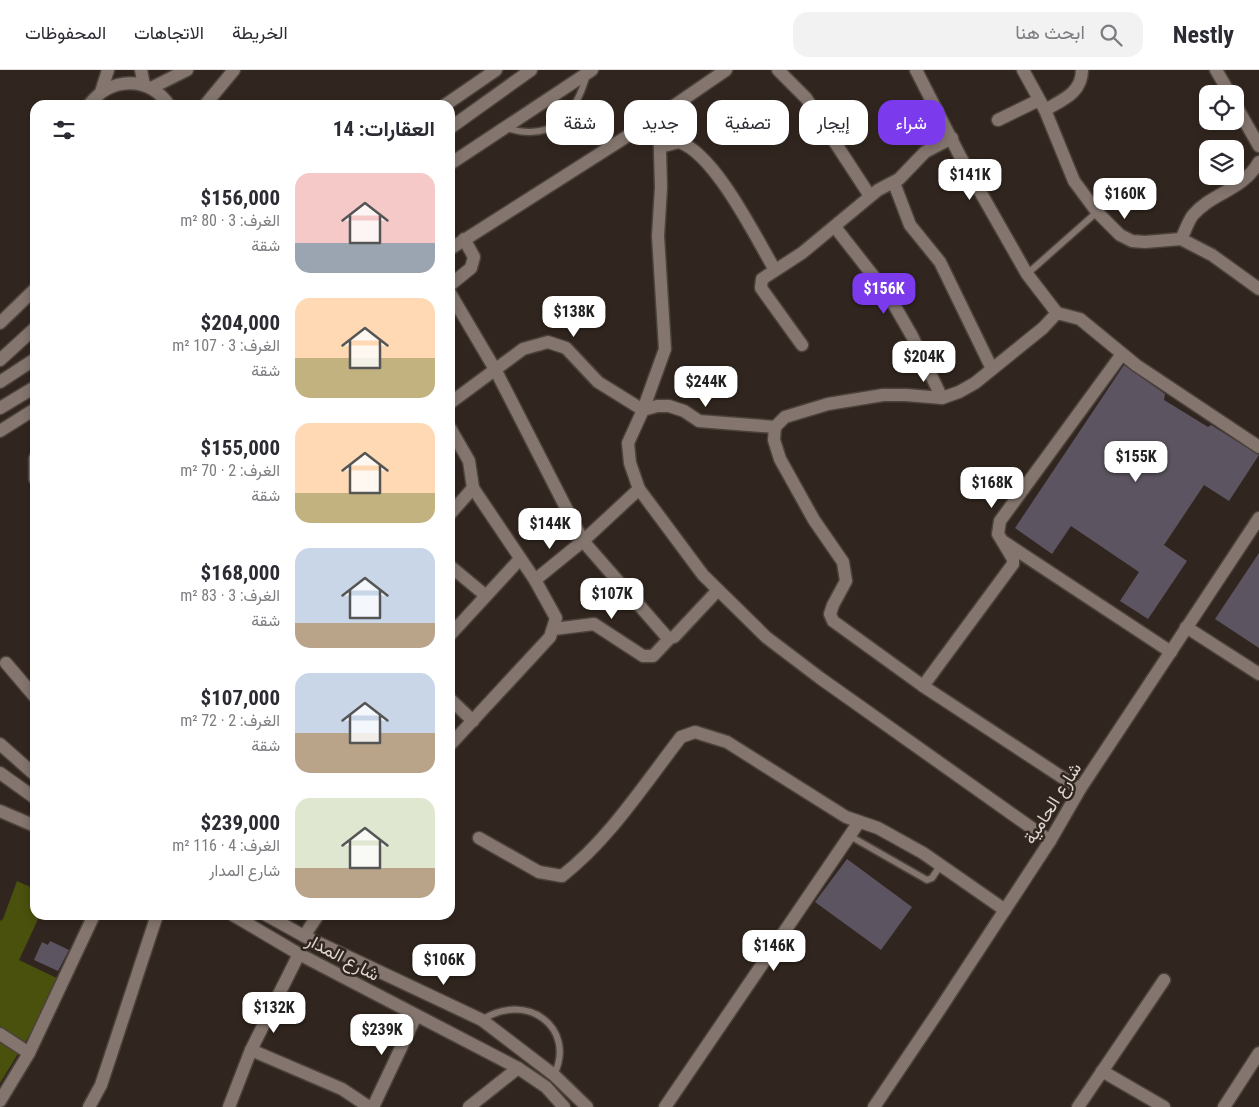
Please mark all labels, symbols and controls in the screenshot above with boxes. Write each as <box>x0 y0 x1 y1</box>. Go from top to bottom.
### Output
search box <box>793 12 1143 57</box>
text: ابحث هنا <box>1015 21 1085 44</box>
icon: search <box>1097 21 1125 49</box>
text: Nestly <box>1173 21 1234 49</box>
text: المحفوظات <box>25 22 106 43</box>
text: الاتجاهات <box>134 22 204 43</box>
text: الخريطة <box>232 22 288 43</box>
map controls <box>1199 85 1244 185</box>
button: locate <box>1199 85 1244 130</box>
chip: شقة <box>546 100 614 145</box>
chip: جديد <box>624 100 697 145</box>
chip: تصفية <box>707 100 789 145</box>
chip: إيجار <box>799 100 868 145</box>
chip: شراء <box>878 100 945 145</box>
icon: filters <box>50 116 78 144</box>
text: العقارات: 14 <box>333 117 435 141</box>
button: layers <box>1199 140 1244 185</box>
pin: $141K <box>935 158 1005 201</box>
text: $141K <box>949 165 991 184</box>
pin: $160K <box>1090 178 1160 220</box>
text: $160K <box>1104 184 1146 203</box>
text: $156,000 <box>201 186 280 210</box>
icon: home <box>335 193 395 253</box>
text: الغرف: 3 · 80 m² <box>180 211 280 230</box>
text: شقة <box>251 236 280 255</box>
pin: $156K <box>849 272 919 315</box>
text: $156K <box>863 279 905 298</box>
pin: $138K <box>539 296 609 338</box>
text: $138K <box>553 302 595 321</box>
text: $204,000 <box>201 311 280 335</box>
icon: home <box>335 318 395 378</box>
text: الغرف: 3 · 107 m² <box>172 336 280 355</box>
pin: $204K <box>889 340 959 383</box>
text: $204K <box>903 347 945 366</box>
text: شقة <box>251 361 280 380</box>
pin: $244K <box>671 366 741 408</box>
text: $244K <box>685 372 727 391</box>
text: $155,000 <box>201 436 280 460</box>
pin: $155K <box>1101 440 1171 483</box>
icon: home <box>335 443 395 503</box>
text: $155K <box>1115 447 1157 466</box>
text: الغرف: 2 · 70 m² <box>180 461 280 480</box>
pin: $168K <box>957 466 1027 509</box>
text: $168K <box>971 473 1013 492</box>
text: شقة <box>251 486 280 505</box>
pin: $144K <box>515 508 585 550</box>
text: $144K <box>529 514 571 533</box>
text: $168,000 <box>201 561 280 585</box>
icon: home <box>335 568 395 628</box>
pin: $107K <box>577 578 647 620</box>
text: $107K <box>591 584 633 603</box>
text: الغرف: 3 · 83 m² <box>180 586 280 605</box>
text: شقة <box>251 611 280 630</box>
text: $107,000 <box>201 686 280 710</box>
icon: home <box>335 693 395 753</box>
text: الغرف: 2 · 72 m² <box>180 711 280 730</box>
text: شقة <box>251 736 280 755</box>
street label: شارع الحامية <box>1019 758 1087 849</box>
text: $239,000 <box>201 811 280 835</box>
icon: home <box>335 818 395 878</box>
text: الغرف: 4 · 116 m² <box>172 836 280 855</box>
text: شارع المدار <box>209 861 280 880</box>
street label: شارع المدار <box>301 928 383 987</box>
pin: $146K <box>739 930 809 972</box>
text: $146K <box>753 936 795 955</box>
pin: $106K <box>409 944 479 986</box>
text: $106K <box>423 950 465 969</box>
pin: $132K <box>239 992 309 1034</box>
text: $132K <box>253 998 295 1017</box>
pin: $239K <box>347 1014 417 1056</box>
text: $239K <box>361 1020 403 1039</box>

